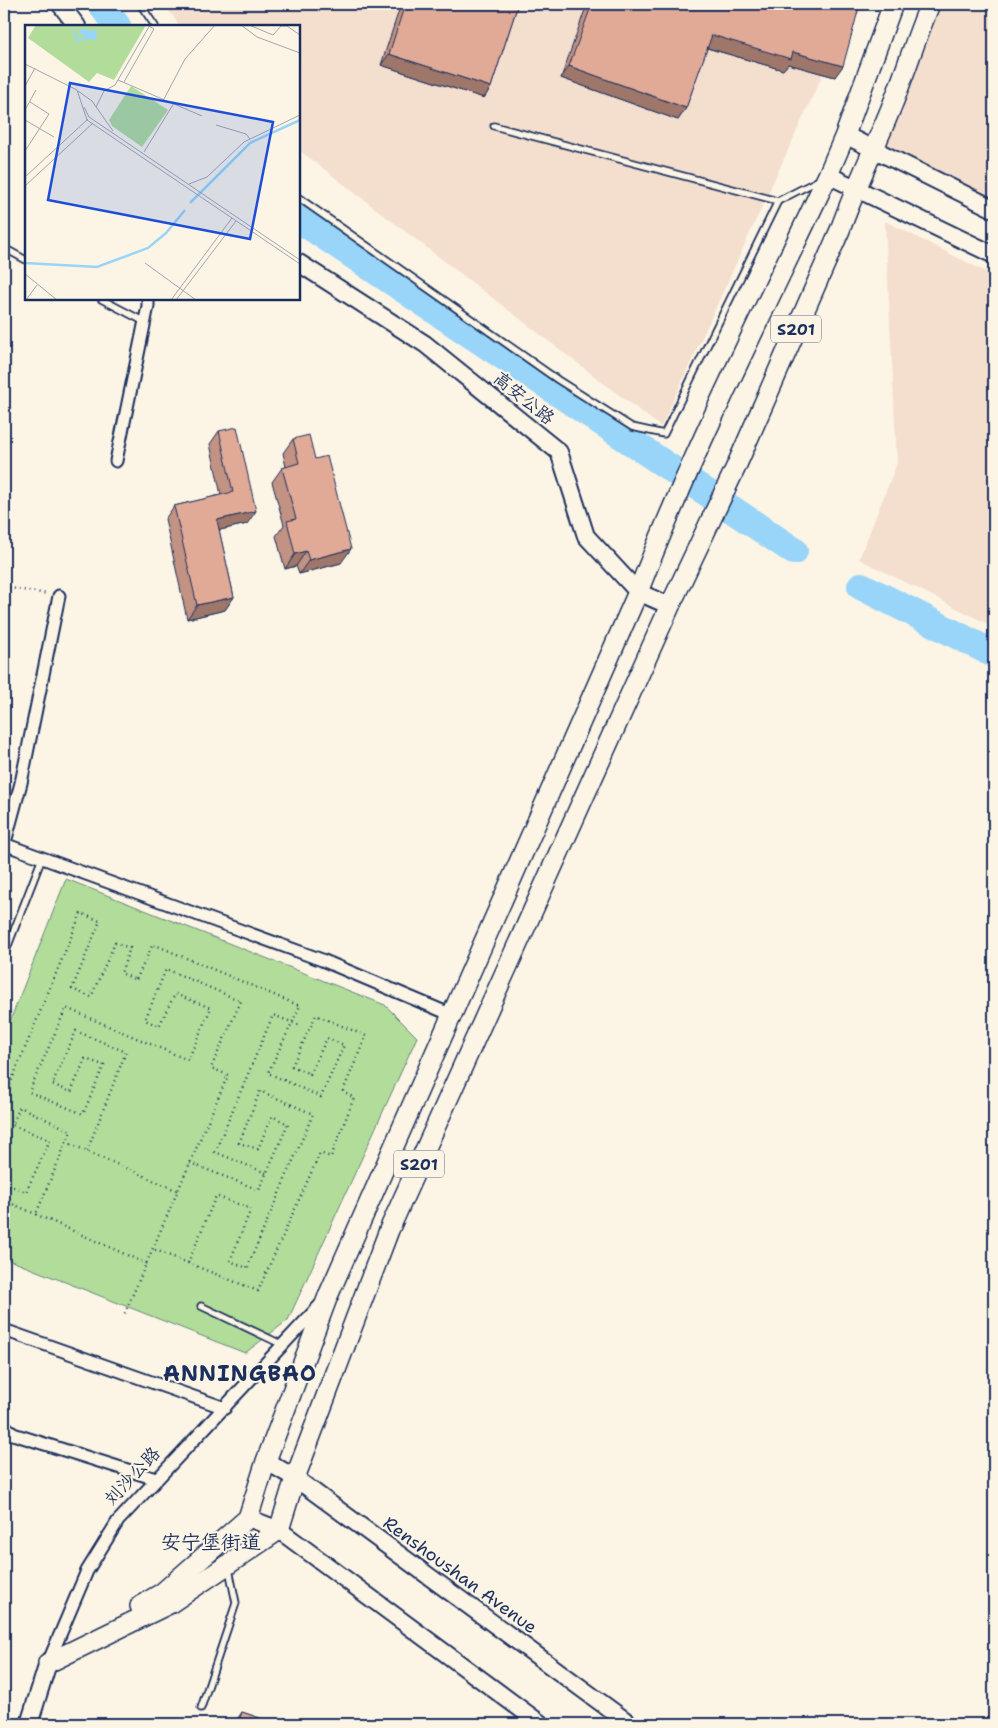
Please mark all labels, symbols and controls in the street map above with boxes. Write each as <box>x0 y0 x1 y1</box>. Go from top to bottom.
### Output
inset map <box>25 25 300 300</box>
road number: S201 <box>771 316 821 342</box>
street label: 高安公路 <box>488 366 560 430</box>
road number: S201 <box>394 1150 444 1178</box>
district label: ANNINGBAO <box>163 1359 317 1388</box>
street label: 刘沙公路 <box>99 1441 165 1511</box>
street label: Renshoushan Avenue <box>378 1511 542 1639</box>
district label: 安宁堡街道 <box>161 1529 261 1555</box>

